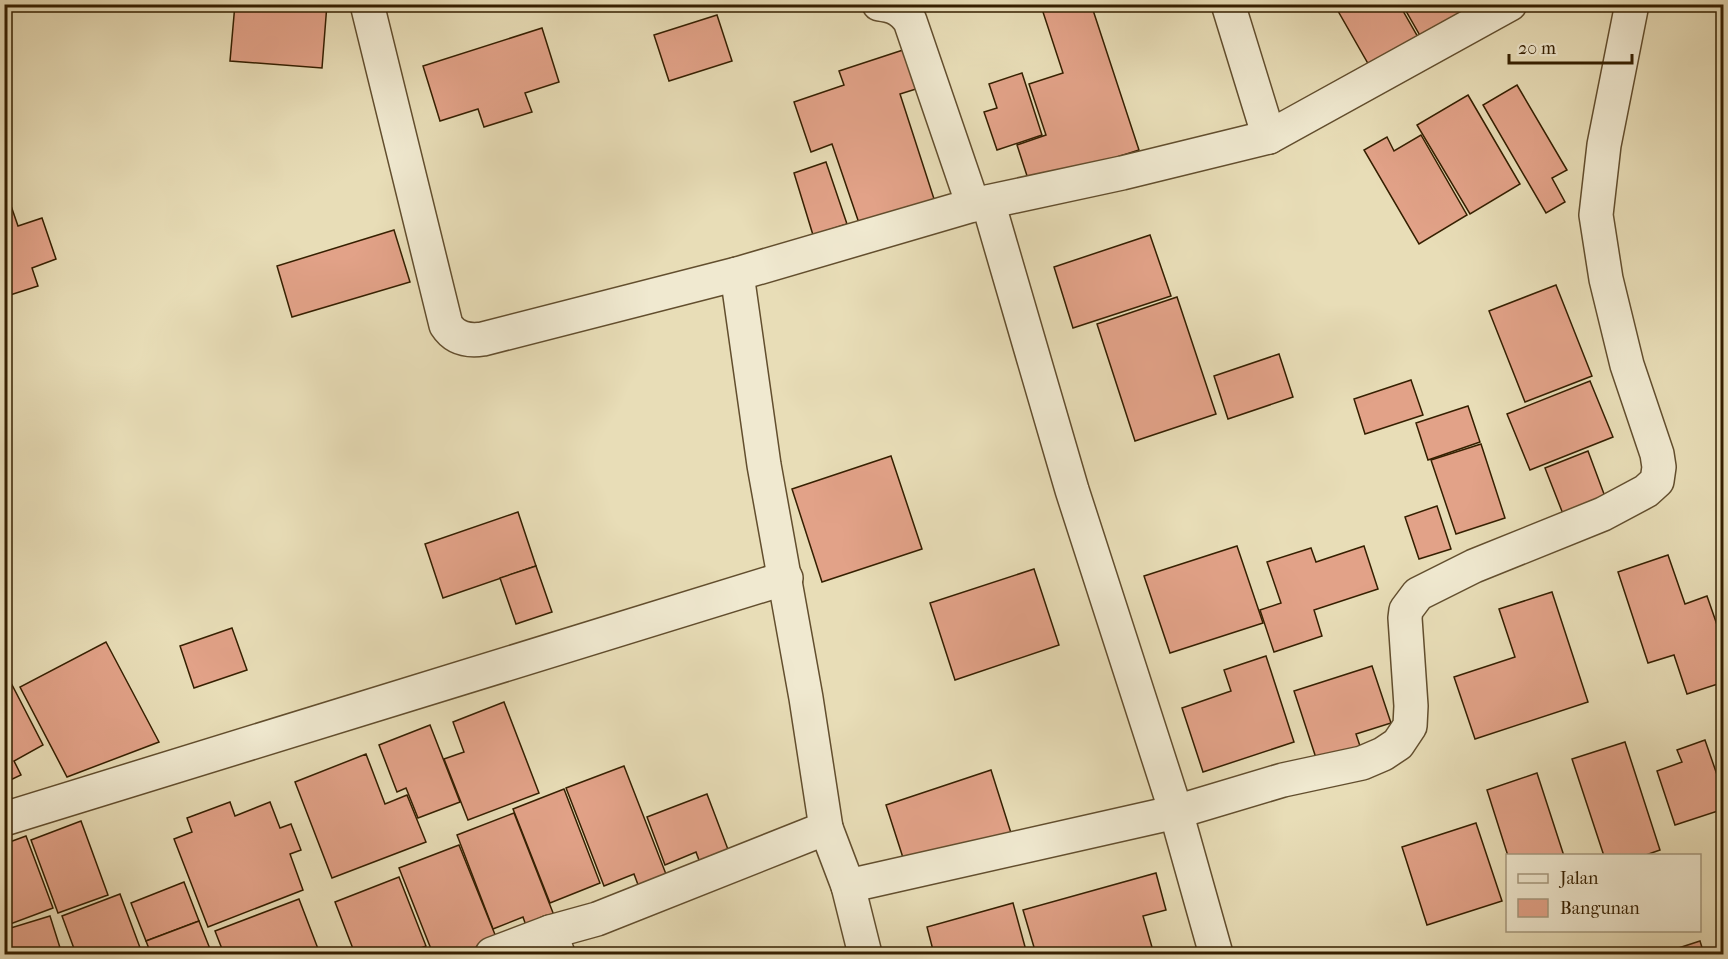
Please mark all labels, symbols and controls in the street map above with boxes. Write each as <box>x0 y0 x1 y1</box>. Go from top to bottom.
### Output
scale bar <box>1509 27 1632 65</box>
text: 20 m <box>1518 38 1556 59</box>
legend <box>1506 854 1701 932</box>
text: Jalan <box>1558 868 1599 889</box>
text: Bangunan <box>1560 898 1640 919</box>

